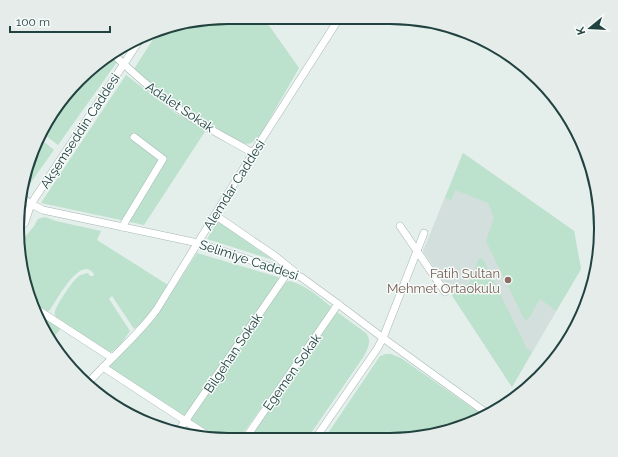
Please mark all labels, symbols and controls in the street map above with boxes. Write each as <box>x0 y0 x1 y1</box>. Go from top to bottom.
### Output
scale bar <box>10 8 110 34</box>
north arrow <box>570 8 610 48</box>
text: 100 m <box>16 15 50 29</box>
text: K <box>573 25 588 36</box>
street label: Akşemseddin Caddesi <box>37 71 123 191</box>
street label: Adalet Sokak <box>143 79 217 135</box>
street label: Alemdar Caddesi <box>200 137 268 233</box>
street label: Selimiye Caddesi <box>198 237 300 283</box>
place label: Fatih Sultan Mehmet Ortaokulu <box>387 266 500 296</box>
marker: Fatih Sultan Mehmet Ortaokulu <box>503 275 513 285</box>
street label: Bilgehan Sokak <box>201 310 265 396</box>
street label: Egemen Sokak <box>260 331 324 413</box>

